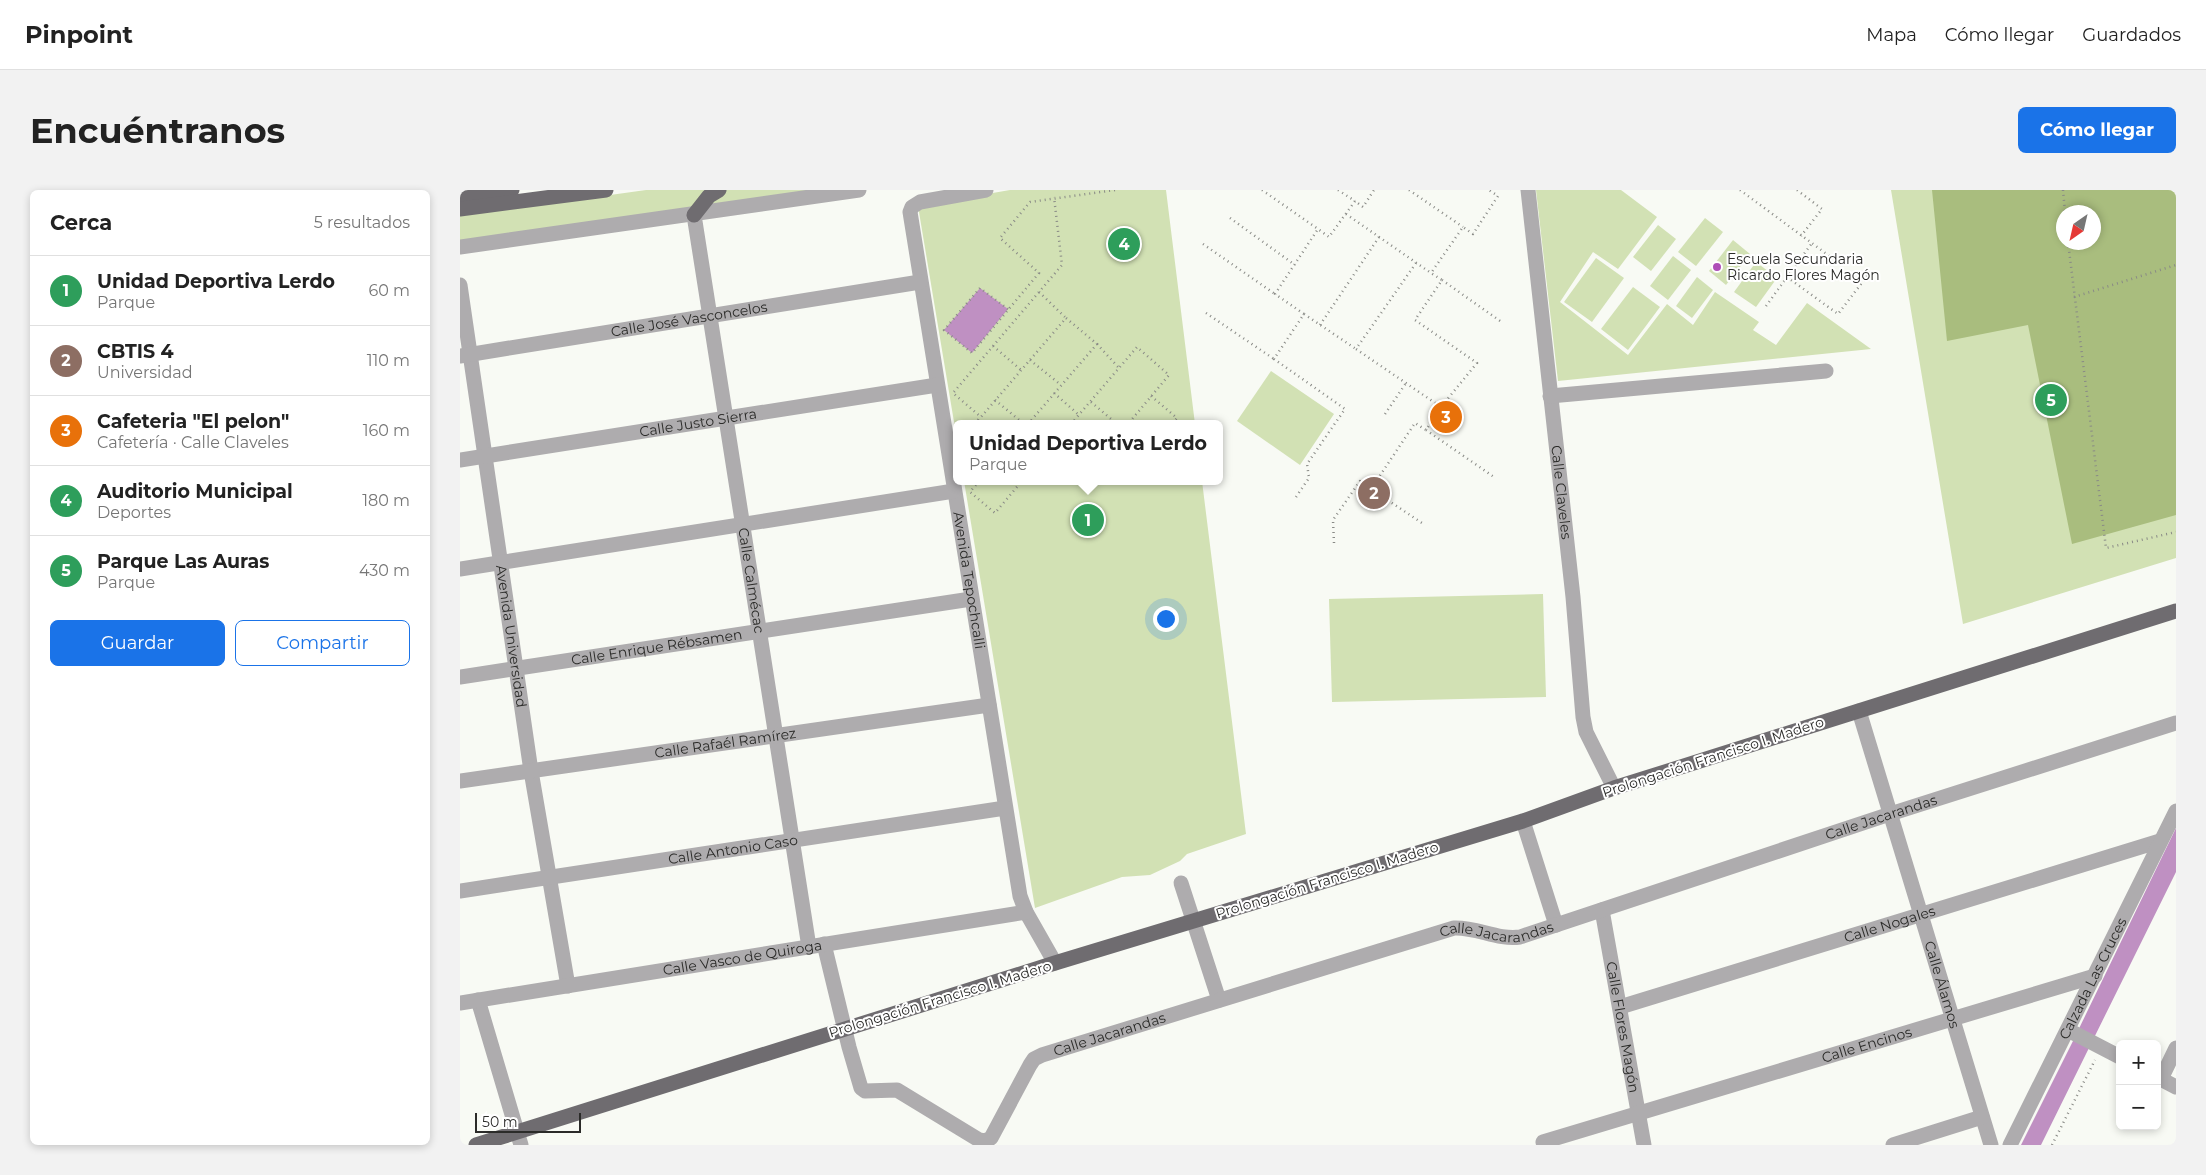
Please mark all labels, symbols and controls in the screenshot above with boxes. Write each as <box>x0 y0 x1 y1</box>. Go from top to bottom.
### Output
text: Pinpoint <box>25 20 133 49</box>
text: Mapa <box>1866 24 1917 46</box>
text: Cómo llegar <box>1945 24 2054 46</box>
text: Guardados <box>2082 24 2181 46</box>
button: Cómo llegar <box>2018 107 2176 153</box>
text: Encuéntranos <box>30 109 285 152</box>
north arrow <box>2056 205 2101 250</box>
text: Cerca <box>50 210 112 235</box>
text: 5 resultados <box>314 213 410 232</box>
pin: 4 <box>1108 225 1140 263</box>
place label: Escuela Secundaria Ricardo Flores Magón <box>1727 250 1880 284</box>
marker: Escuela Secundaria Ricardo Flores Magón <box>1711 261 1723 273</box>
text: Unidad Deportiva Lerdo <box>97 270 335 293</box>
text: 1 <box>63 281 69 300</box>
text: 60 m <box>368 281 410 300</box>
text: Parque <box>97 293 155 312</box>
street label: Calle José Vasconcelos <box>609 298 769 341</box>
text: CBTIS 4 <box>97 340 174 363</box>
text: 2 <box>61 351 71 370</box>
text: 110 m <box>367 351 410 370</box>
text: Universidad <box>97 363 193 382</box>
pin: 5 <box>2035 381 2067 419</box>
pin: 3 <box>1430 398 1462 436</box>
street label: Calle Justo Sierra <box>638 404 758 441</box>
text: Cafeteria "El pelon" <box>97 410 289 433</box>
popup <box>953 420 1223 485</box>
text: 3 <box>61 421 71 440</box>
text: 160 m <box>363 421 410 440</box>
text: Unidad Deportiva Lerdo <box>969 432 1207 455</box>
text: Cafetería · Calle Claveles <box>97 433 289 452</box>
street label: Calle Claveles <box>1547 444 1576 540</box>
text: Parque <box>969 455 1027 474</box>
pin: 2 <box>1358 474 1390 512</box>
text: Auditorio Municipal <box>97 480 293 503</box>
text: 4 <box>60 491 72 510</box>
text: 180 m <box>362 491 410 510</box>
pin: 1 <box>1072 501 1104 539</box>
text: Deportes <box>97 503 171 522</box>
street label: Avenida Tepochcalli <box>949 510 989 650</box>
street label: Calle Calmécac <box>734 526 769 635</box>
text: Parque Las Auras <box>97 550 269 573</box>
text: 5 <box>61 561 71 580</box>
text: 430 m <box>359 561 410 580</box>
street label: Avenida Universidad <box>492 564 531 709</box>
text: Parque <box>97 573 155 592</box>
your location <box>1153 606 1179 632</box>
button: Guardar <box>50 620 225 666</box>
button: Compartir <box>235 620 410 666</box>
street label: Calle Enrique Rébsamen <box>570 625 744 669</box>
street label: Prolongación Francisco I. Madero <box>1600 713 1826 801</box>
street label: Calle Rafaél Ramírez <box>653 724 797 762</box>
street label: Calle Jacarandas <box>1823 791 1939 844</box>
street label: Calle Antonio Caso <box>667 831 799 868</box>
street label: Prolongación Francisco I. Madero <box>1213 837 1441 923</box>
street label: Calle Nogales <box>1842 902 1938 947</box>
street label: Calzada Las Cruces <box>2055 914 2131 1042</box>
street label: Calle Jacarandas <box>1437 917 1556 947</box>
street label: Calle Vasco de Quiroga <box>662 936 823 979</box>
street label: Calle Álamos <box>1920 939 1964 1031</box>
street label: Prolongación Francisco I. Madero <box>826 956 1054 1042</box>
street label: Calle Flores Magón <box>1602 960 1644 1094</box>
street label: Calle Jacarandas <box>1051 1008 1168 1060</box>
street label: Calle Encinos <box>1819 1023 1914 1067</box>
map controls <box>2116 1040 2161 1130</box>
button: + <box>2116 1040 2161 1085</box>
button: − <box>2116 1085 2161 1130</box>
scale bar <box>475 1110 581 1133</box>
text: 50 m <box>482 1113 518 1131</box>

